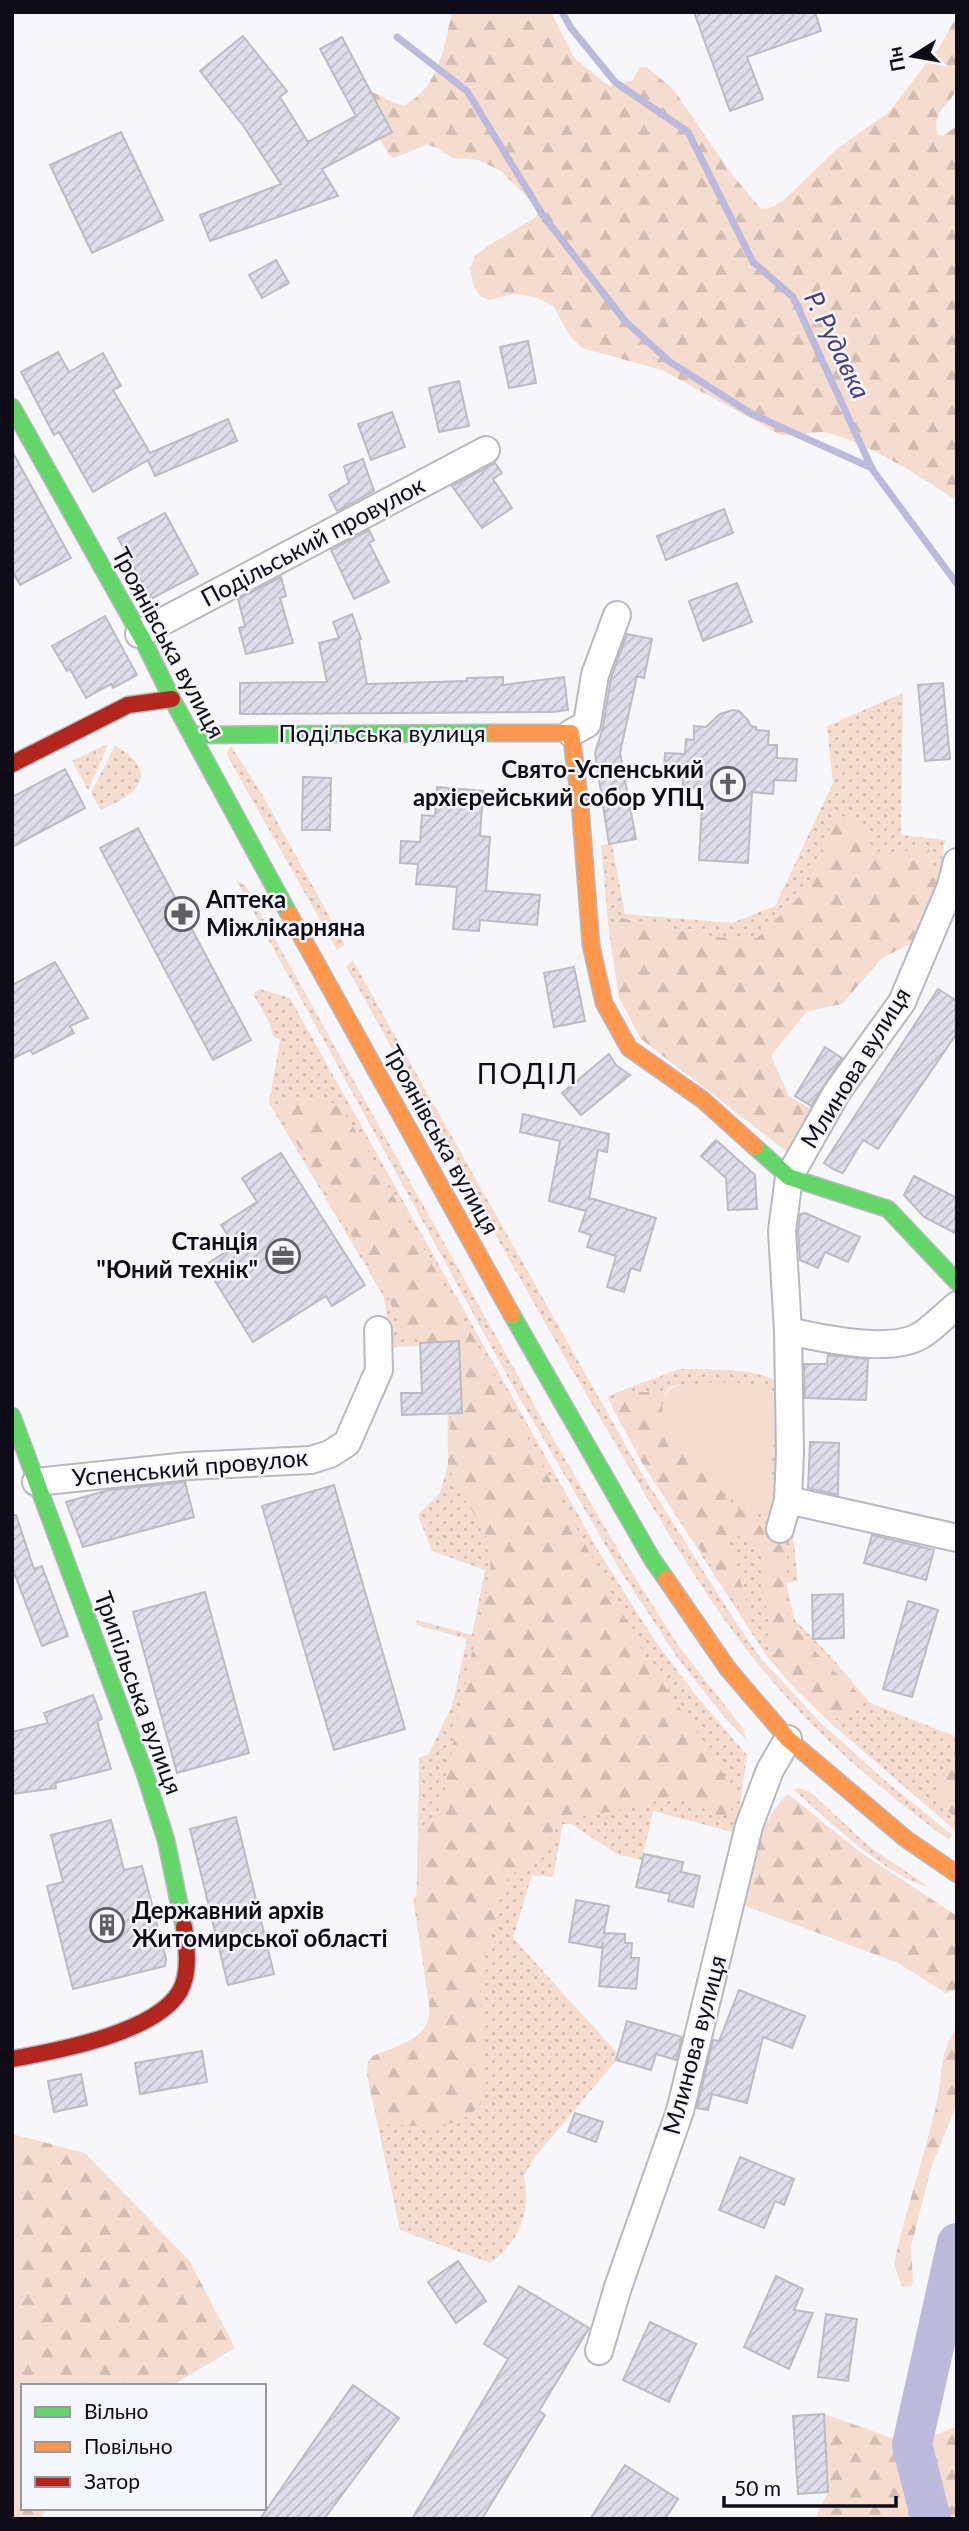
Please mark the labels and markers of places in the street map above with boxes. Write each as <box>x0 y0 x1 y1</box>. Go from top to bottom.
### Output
place label: Свято-Успенський архієрейський собор УПЦ <box>413 754 704 811</box>
church icon: Свято-Успенський архієрейський собор УПЦ <box>709 765 747 803</box>
place label: Аптека Міжлікарняна <box>205 884 365 941</box>
pharmacy icon: Аптека Міжлікарняна <box>163 895 201 933</box>
place label: Станція "Юний технік" <box>96 1226 258 1283</box>
office icon: Станція "Юний технік" <box>264 1237 302 1275</box>
place label: Державний архів Житомирської області <box>132 1895 388 1952</box>
building icon: Державний архів Житомирської області <box>88 1906 126 1944</box>

